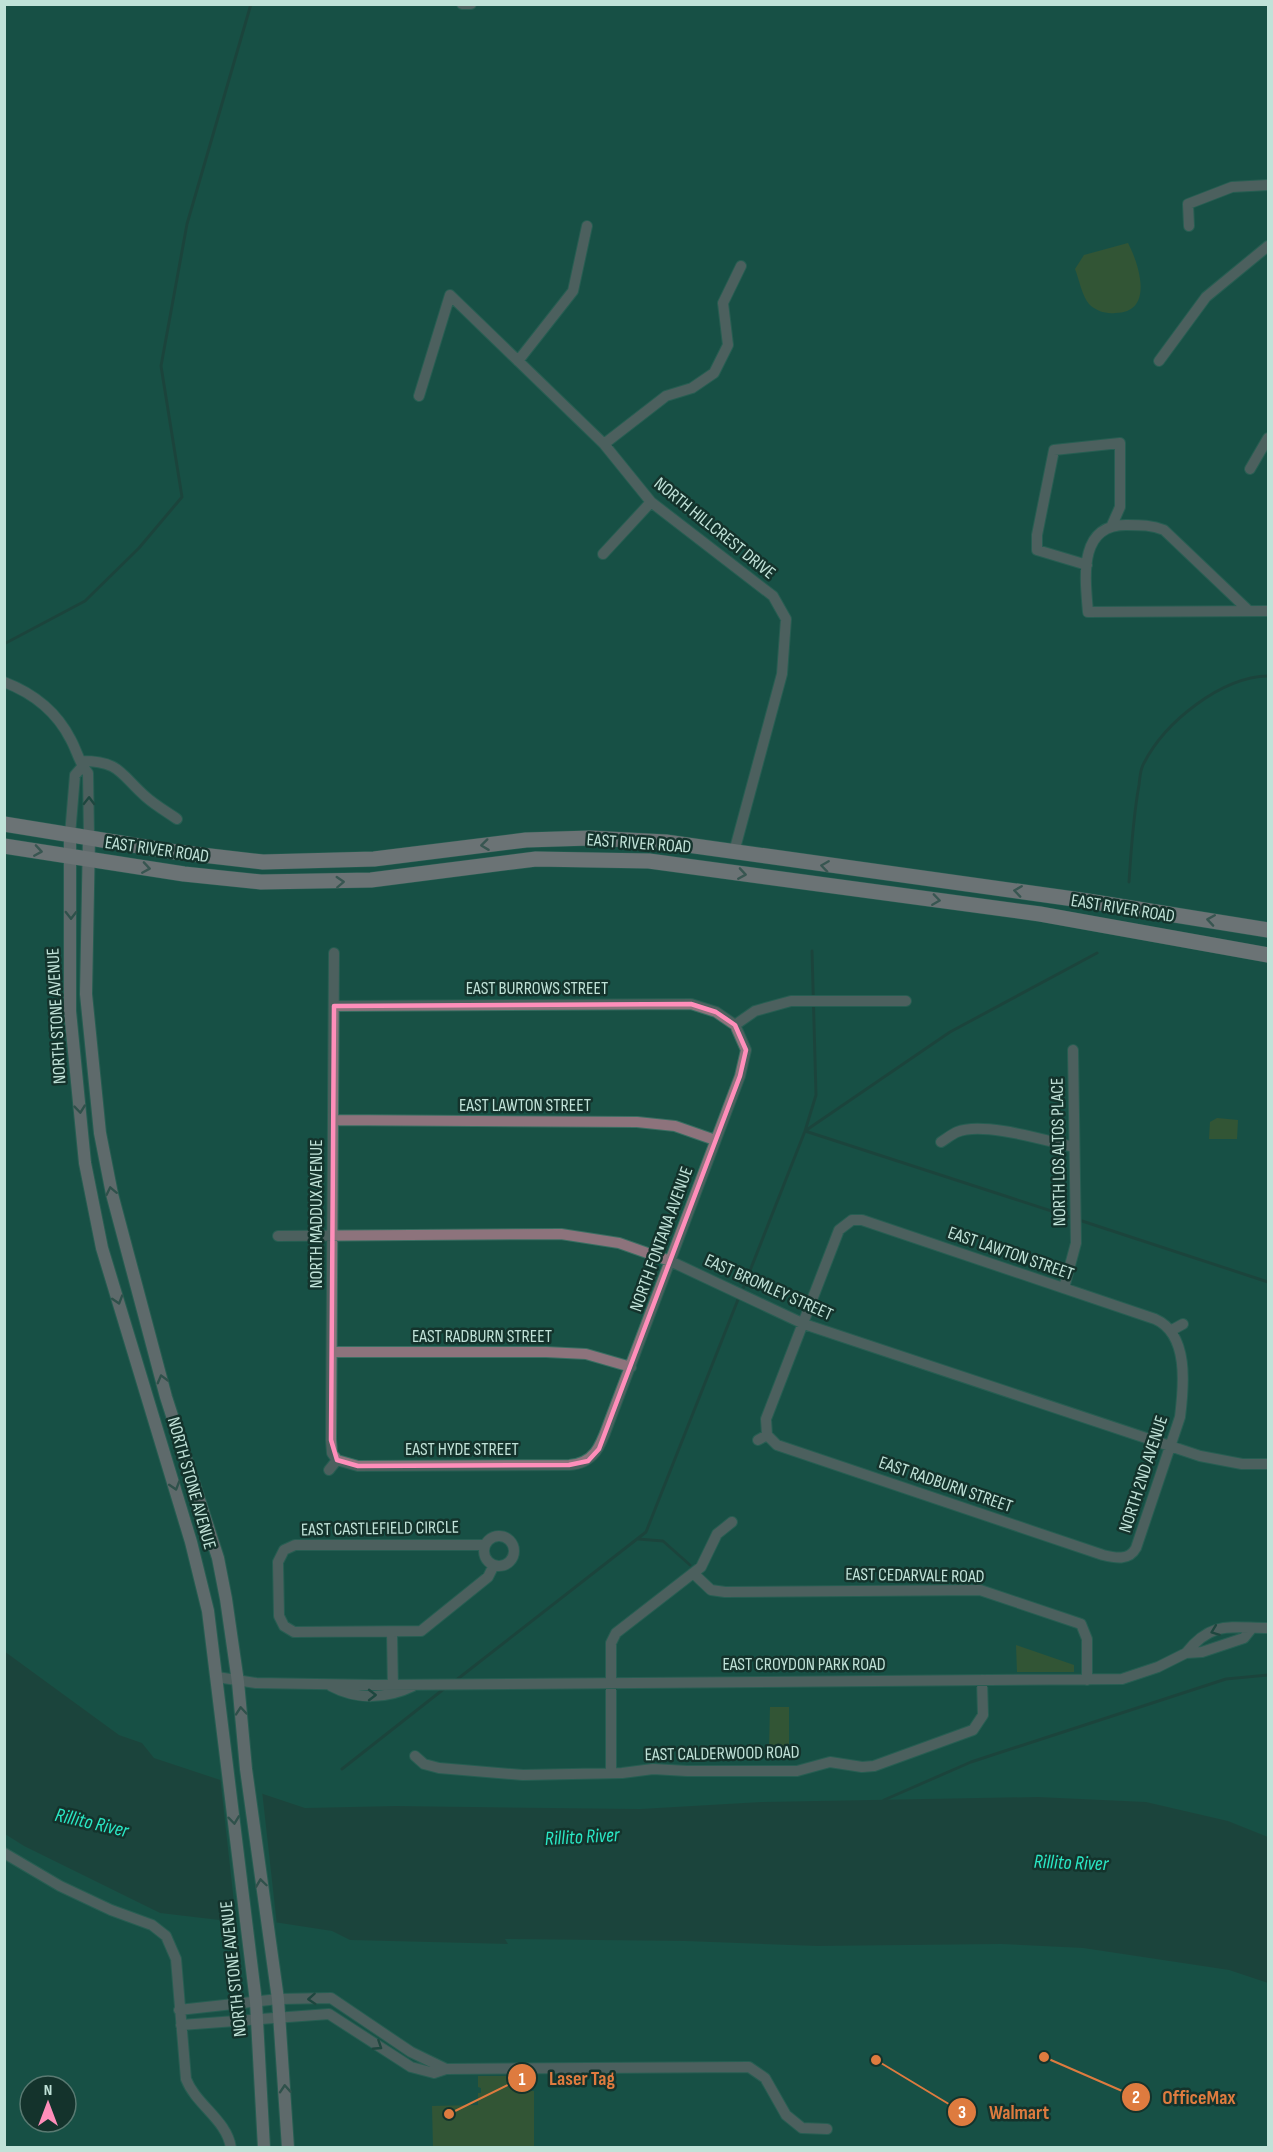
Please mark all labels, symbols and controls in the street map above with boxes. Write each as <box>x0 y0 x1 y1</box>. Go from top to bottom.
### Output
street label: NORTH HILLCREST DRIVE <box>650 473 779 584</box>
one-way arrow <box>83 796 95 805</box>
street label: EAST RIVER ROAD <box>586 829 692 858</box>
street label: EAST RIVER ROAD <box>104 832 210 867</box>
one-way arrow <box>480 838 490 851</box>
one-way arrow <box>32 844 42 857</box>
one-way arrow <box>820 860 829 872</box>
one-way arrow <box>141 861 150 873</box>
one-way arrow <box>738 867 747 879</box>
one-way arrow <box>335 875 344 888</box>
one-way arrow <box>1013 885 1023 898</box>
street label: EAST RIVER ROAD <box>1069 890 1176 927</box>
one-way arrow <box>931 894 940 906</box>
one-way arrow <box>65 910 77 919</box>
one-way arrow <box>1206 914 1216 927</box>
street label: NORTH STONE AVENUE <box>42 947 71 1085</box>
street label: EAST BURROWS STREET <box>466 978 608 999</box>
street label: NORTH LOS ALTOS PLACE <box>1047 1077 1070 1227</box>
street label: EAST LAWTON STREET <box>459 1095 591 1116</box>
one-way arrow <box>73 1105 86 1114</box>
street label: NORTH MADDUX AVENUE <box>306 1139 327 1289</box>
street label: NORTH FONTANA AVENUE <box>626 1164 697 1314</box>
one-way arrow <box>106 1186 119 1196</box>
street label: EAST LAWTON STREET <box>945 1222 1077 1285</box>
street label: EAST BROMLEY STREET <box>701 1250 836 1325</box>
one-way arrow <box>111 1294 123 1305</box>
street label: EAST RADBURN STREET <box>412 1326 552 1347</box>
one-way arrow <box>156 1375 169 1385</box>
street label: NORTH 2ND AVENUE <box>1115 1413 1172 1535</box>
street label: NORTH STONE AVENUE <box>163 1415 220 1552</box>
street label: EAST HYDE STREET <box>405 1439 519 1460</box>
street label: EAST RADBURN STREET <box>876 1452 1015 1517</box>
one-way arrow <box>168 1480 180 1491</box>
street label: EAST CASTLEFIELD CIRCLE <box>301 1517 459 1540</box>
street label: EAST CEDARVALE ROAD <box>845 1564 985 1587</box>
one-way arrow <box>1210 1624 1221 1636</box>
street label: EAST CROYDON PARK ROAD <box>722 1654 886 1675</box>
one-way arrow <box>368 1689 377 1701</box>
one-way arrow <box>235 1706 248 1715</box>
street label: EAST CALDERWOOD ROAD <box>644 1742 800 1765</box>
water label: Rillito River <box>53 1803 132 1843</box>
one-way arrow <box>228 1815 240 1824</box>
water label: Rillito River <box>544 1823 621 1851</box>
water label: Rillito River <box>1033 1850 1110 1876</box>
one-way arrow <box>256 1879 268 1888</box>
street label: NORTH STONE AVENUE <box>216 1900 251 2038</box>
one-way arrow <box>308 1992 317 2005</box>
one-way arrow <box>371 2039 382 2050</box>
callout: Laser Tag <box>507 2059 627 2097</box>
text: Laser Tag <box>549 2067 615 2091</box>
text: 1 <box>518 2069 526 2090</box>
north arrow <box>18 2074 78 2134</box>
callout: OfficeMax <box>1121 2078 1248 2116</box>
text: N <box>44 2081 52 2100</box>
one-way arrow <box>278 2085 291 2094</box>
text: OfficeMax <box>1162 2086 1236 2110</box>
text: 2 <box>1132 2087 1140 2108</box>
callout: Walmart <box>947 2093 1061 2131</box>
text: Walmart <box>989 2101 1049 2125</box>
text: 3 <box>958 2102 966 2123</box>

